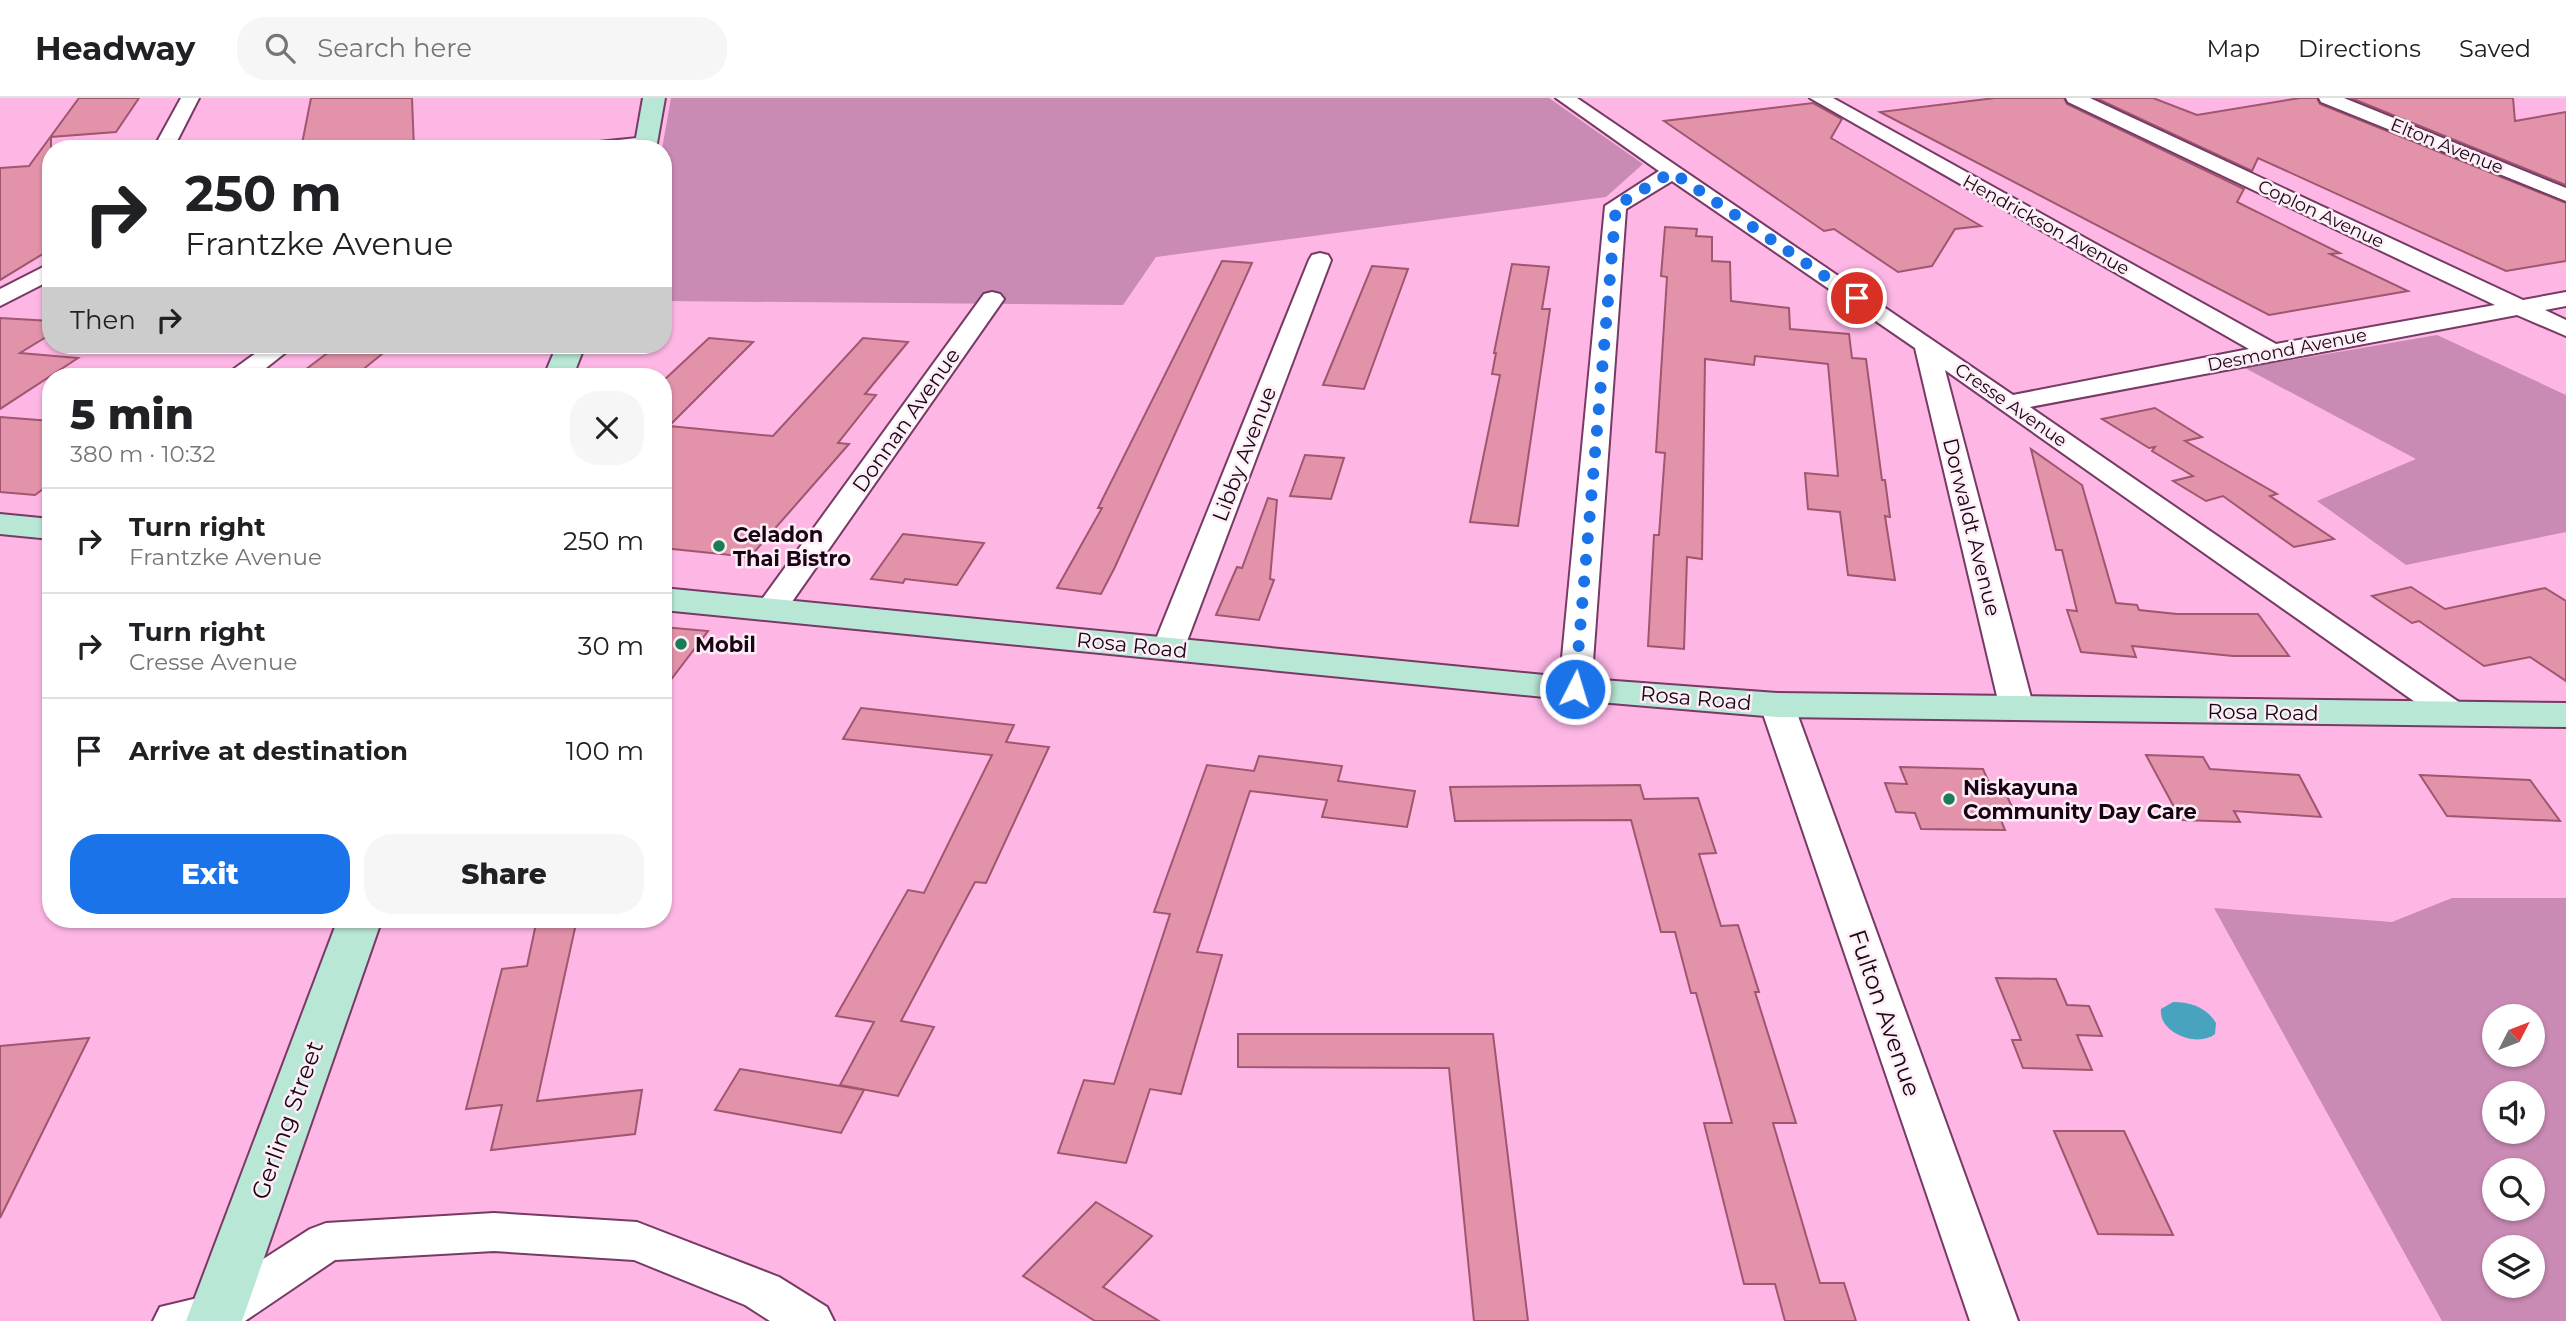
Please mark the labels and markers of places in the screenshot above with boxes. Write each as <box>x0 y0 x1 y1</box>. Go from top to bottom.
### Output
pin <box>1827 268 1887 328</box>
place label: Celadon Thai Bistro <box>733 522 851 571</box>
marker: Celadon Thai Bistro <box>711 538 727 554</box>
place label: Mobil <box>695 632 756 657</box>
marker: Mobil <box>673 636 689 652</box>
place label: Niskayuna Community Day Care <box>1963 775 2197 824</box>
marker: Niskayuna Community Day Care <box>1941 791 1957 807</box>

